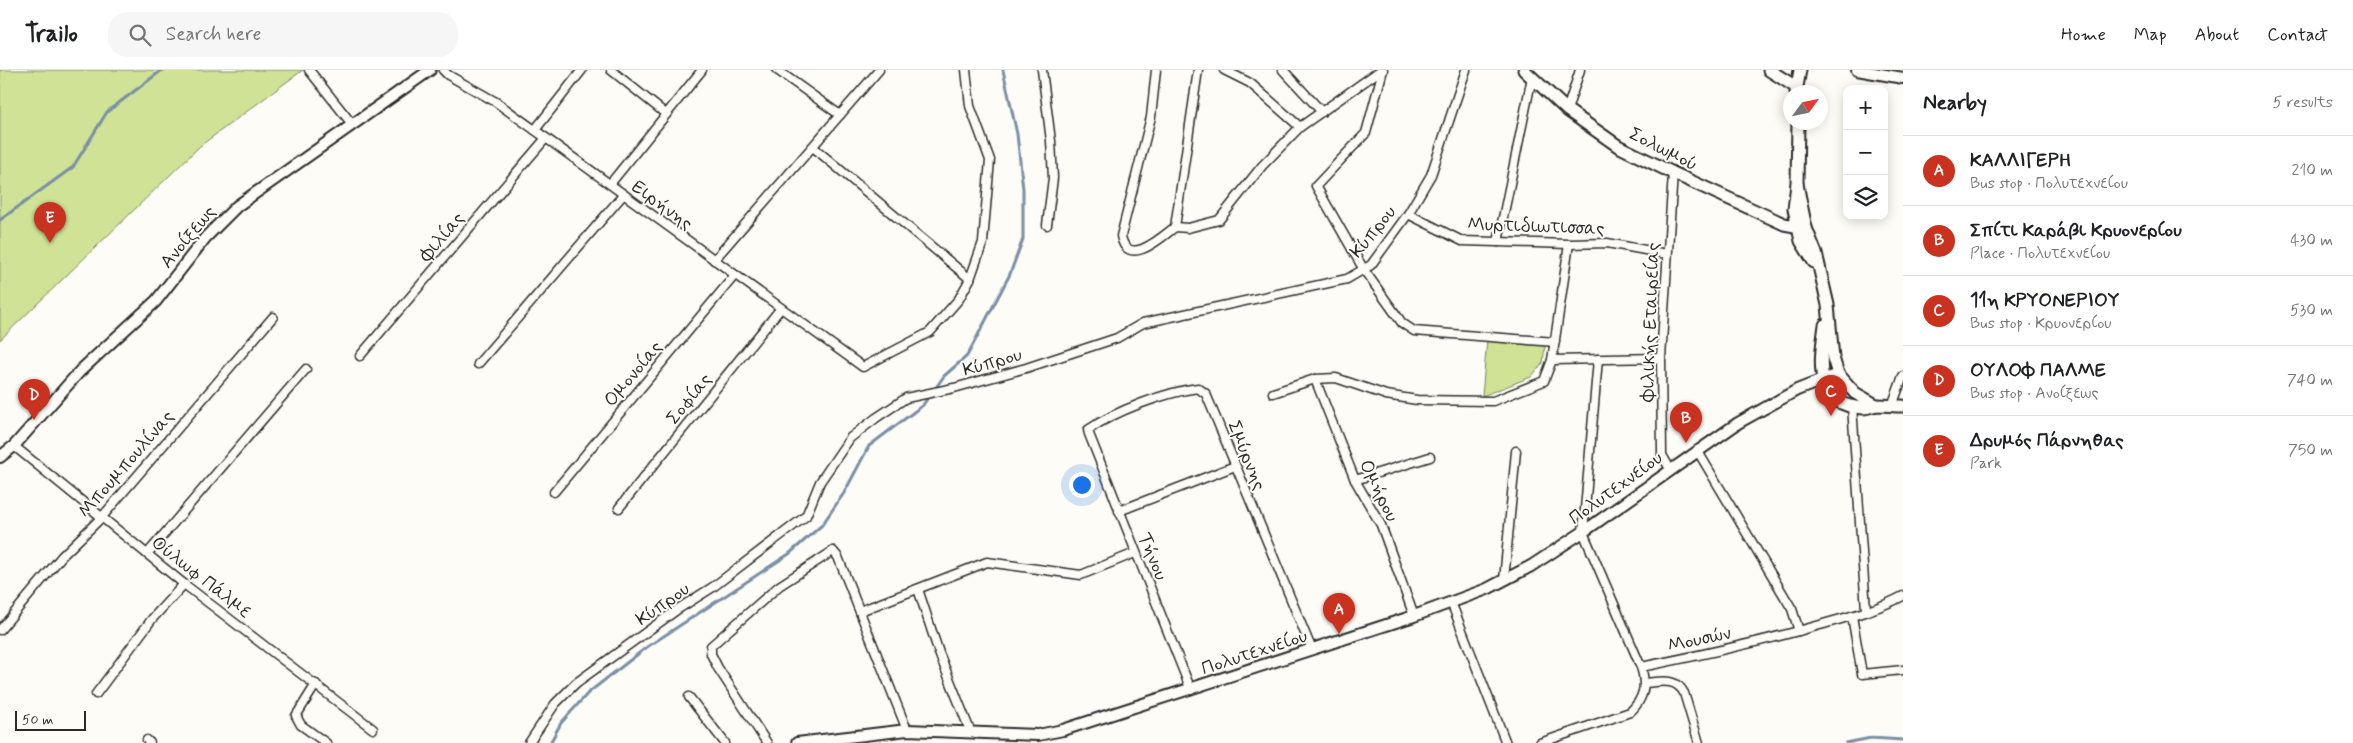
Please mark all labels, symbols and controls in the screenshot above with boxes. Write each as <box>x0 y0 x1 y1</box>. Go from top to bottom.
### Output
search box <box>108 12 458 57</box>
text: Trailo <box>25 19 78 50</box>
icon: search <box>126 21 154 49</box>
text: Search here <box>166 22 261 47</box>
text: Home <box>2061 23 2106 47</box>
text: Map <box>2134 23 2167 47</box>
text: About <box>2195 23 2239 47</box>
text: Contact <box>2267 23 2328 47</box>
north arrow <box>1783 85 1828 130</box>
map controls <box>1843 85 1888 220</box>
button: + <box>1843 85 1888 130</box>
text: Nearby <box>1923 89 1987 117</box>
text: 5 results <box>2273 92 2333 113</box>
street label: Σολωμού <box>1625 121 1702 177</box>
button: − <box>1843 130 1888 175</box>
text: ΚΑΛΛΙΓΕΡΗ <box>1970 148 2071 173</box>
text: A <box>1934 160 1944 181</box>
text: 210 m <box>2292 160 2333 181</box>
text: Bus stop · Πολυτεχνείου <box>1970 173 2128 194</box>
street label: Ειρήνης <box>626 174 698 236</box>
button: layers <box>1843 175 1888 220</box>
street label: Ανοίξεως <box>154 200 222 274</box>
street label: Κύπρου <box>1344 200 1402 263</box>
pin: E <box>34 202 66 243</box>
street label: Φιλίας <box>413 207 470 268</box>
street label: Μυρτιδιωτισσας <box>1467 212 1605 241</box>
text: Σπίτι Καράβι Κρυονερίου <box>1970 218 2182 243</box>
text: B <box>1934 230 1944 251</box>
text: 430 m <box>2290 230 2333 251</box>
street label: Φιλικής Εταιρείας <box>1635 242 1666 403</box>
text: Place · Πολυτεχνείου <box>1970 243 2110 264</box>
text: 11η ΚΡΥΟΝΕΡΙΟΥ <box>1970 288 2119 313</box>
text: C <box>1933 300 1945 321</box>
text: 530 m <box>2290 300 2333 321</box>
text: Bus stop · Κρυονερίου <box>1970 313 2112 334</box>
street label: Ομονοίας <box>598 336 668 412</box>
street label: Κύπρου <box>960 342 1025 383</box>
text: ΟΥΛΟΦ ΠΑΛΜΕ <box>1970 358 2106 383</box>
street label: Σοφίας <box>661 368 718 430</box>
text: D <box>1933 370 1945 391</box>
text: 740 m <box>2287 370 2333 391</box>
pin: C <box>1815 375 1847 416</box>
pin: D <box>18 379 50 420</box>
text: Bus stop · Ανοίξεως <box>1970 383 2098 404</box>
pin: B <box>1670 402 1702 443</box>
street label: Μπουμπουλίνας <box>73 405 180 523</box>
street label: Σμύρνης <box>1221 417 1272 494</box>
text: Δρυμός Πάρνηθας <box>1970 428 2124 453</box>
text: E <box>1934 440 1944 461</box>
text: 750 m <box>2288 440 2333 461</box>
street label: Πολυτεχνείου <box>1564 446 1668 531</box>
text: Park <box>1970 453 2002 474</box>
street label: Ομήρου <box>1353 455 1404 526</box>
your location <box>1069 472 1095 498</box>
street label: Τήνου <box>1132 529 1173 584</box>
street label: Ούλωφ Πάλμε <box>146 530 256 624</box>
street label: Κύπρου <box>631 577 695 632</box>
pin: A <box>1323 593 1355 634</box>
street label: Μουσών <box>1665 621 1733 658</box>
street label: Πολυτεχνείου <box>1198 624 1311 681</box>
scale bar <box>15 708 86 731</box>
text: 50 m <box>22 711 53 729</box>

